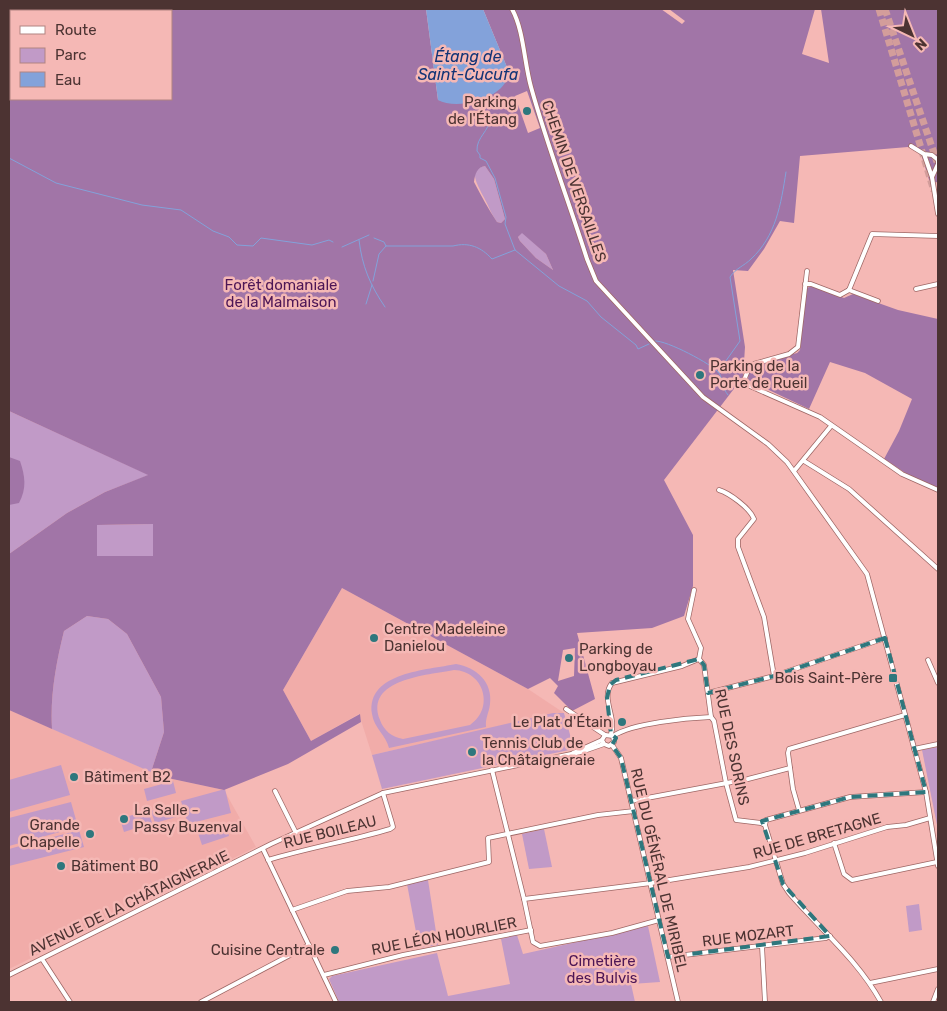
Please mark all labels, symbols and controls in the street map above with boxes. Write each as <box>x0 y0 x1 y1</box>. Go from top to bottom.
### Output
legend <box>10 10 172 100</box>
north arrow <box>887 10 937 60</box>
text: Route <box>55 21 97 39</box>
text: N <box>911 34 930 54</box>
text: Parc <box>55 46 87 64</box>
water label: Étang de Saint-Cucufa <box>418 47 518 84</box>
text: Eau <box>55 71 81 89</box>
place label: Parking de l'Étang <box>448 93 517 128</box>
street label: CHEMIN DE VERSAILLES <box>538 98 610 264</box>
marker: Parking de l'Étang <box>521 105 533 117</box>
park label: Forêt domaniale de la Malmaison <box>225 276 337 311</box>
place label: Parking de la Porte de Rueil <box>710 357 807 392</box>
marker: Parking de la Porte de Rueil <box>694 369 706 381</box>
place label: Centre Madeleine Danielou <box>384 620 506 655</box>
marker: Centre Madeleine Danielou <box>368 632 380 644</box>
place label: Parking de Longboyau <box>579 640 656 675</box>
marker: Parking de Longboyau <box>563 652 575 664</box>
place label: Bois Saint-Père <box>774 669 883 687</box>
marker: Bois Saint-Père <box>887 672 899 684</box>
street label: RUE DES SORINS <box>711 687 753 807</box>
place label: Le Plat d'Étain <box>513 713 612 731</box>
marker: Le Plat d'Étain <box>616 716 628 728</box>
place label: Tennis Club de la Châtaigneraie <box>482 734 595 769</box>
marker: Tennis Club de la Châtaigneraie <box>466 746 478 758</box>
street label: RUE DU GÉNÉRAL DE MIRIBEL <box>627 766 691 974</box>
place label: Bâtiment B2 <box>84 768 171 786</box>
marker: Bâtiment B2 <box>68 771 80 783</box>
place label: La Salle - Passy Buzenval <box>134 801 242 836</box>
street label: RUE DE BRETAGNE <box>751 809 883 863</box>
street label: RUE BOILEAU <box>282 812 378 852</box>
marker: La Salle - Passy Buzenval <box>118 813 130 825</box>
place label: Grande Chapelle <box>20 816 80 851</box>
marker: Grande Chapelle <box>84 828 96 840</box>
street label: AVENUE DE LA CHÂTAIGNERAIE <box>26 846 232 960</box>
place label: Bâtiment B0 <box>71 857 159 875</box>
marker: Bâtiment B0 <box>55 860 67 872</box>
street label: RUE LÉON HOURLIER <box>370 913 518 959</box>
street label: RUE MOZART <box>701 921 795 951</box>
place label: Cuisine Centrale <box>211 941 325 959</box>
marker: Cuisine Centrale <box>329 944 341 956</box>
park label: Cimetière des Bulvis <box>567 952 638 987</box>

